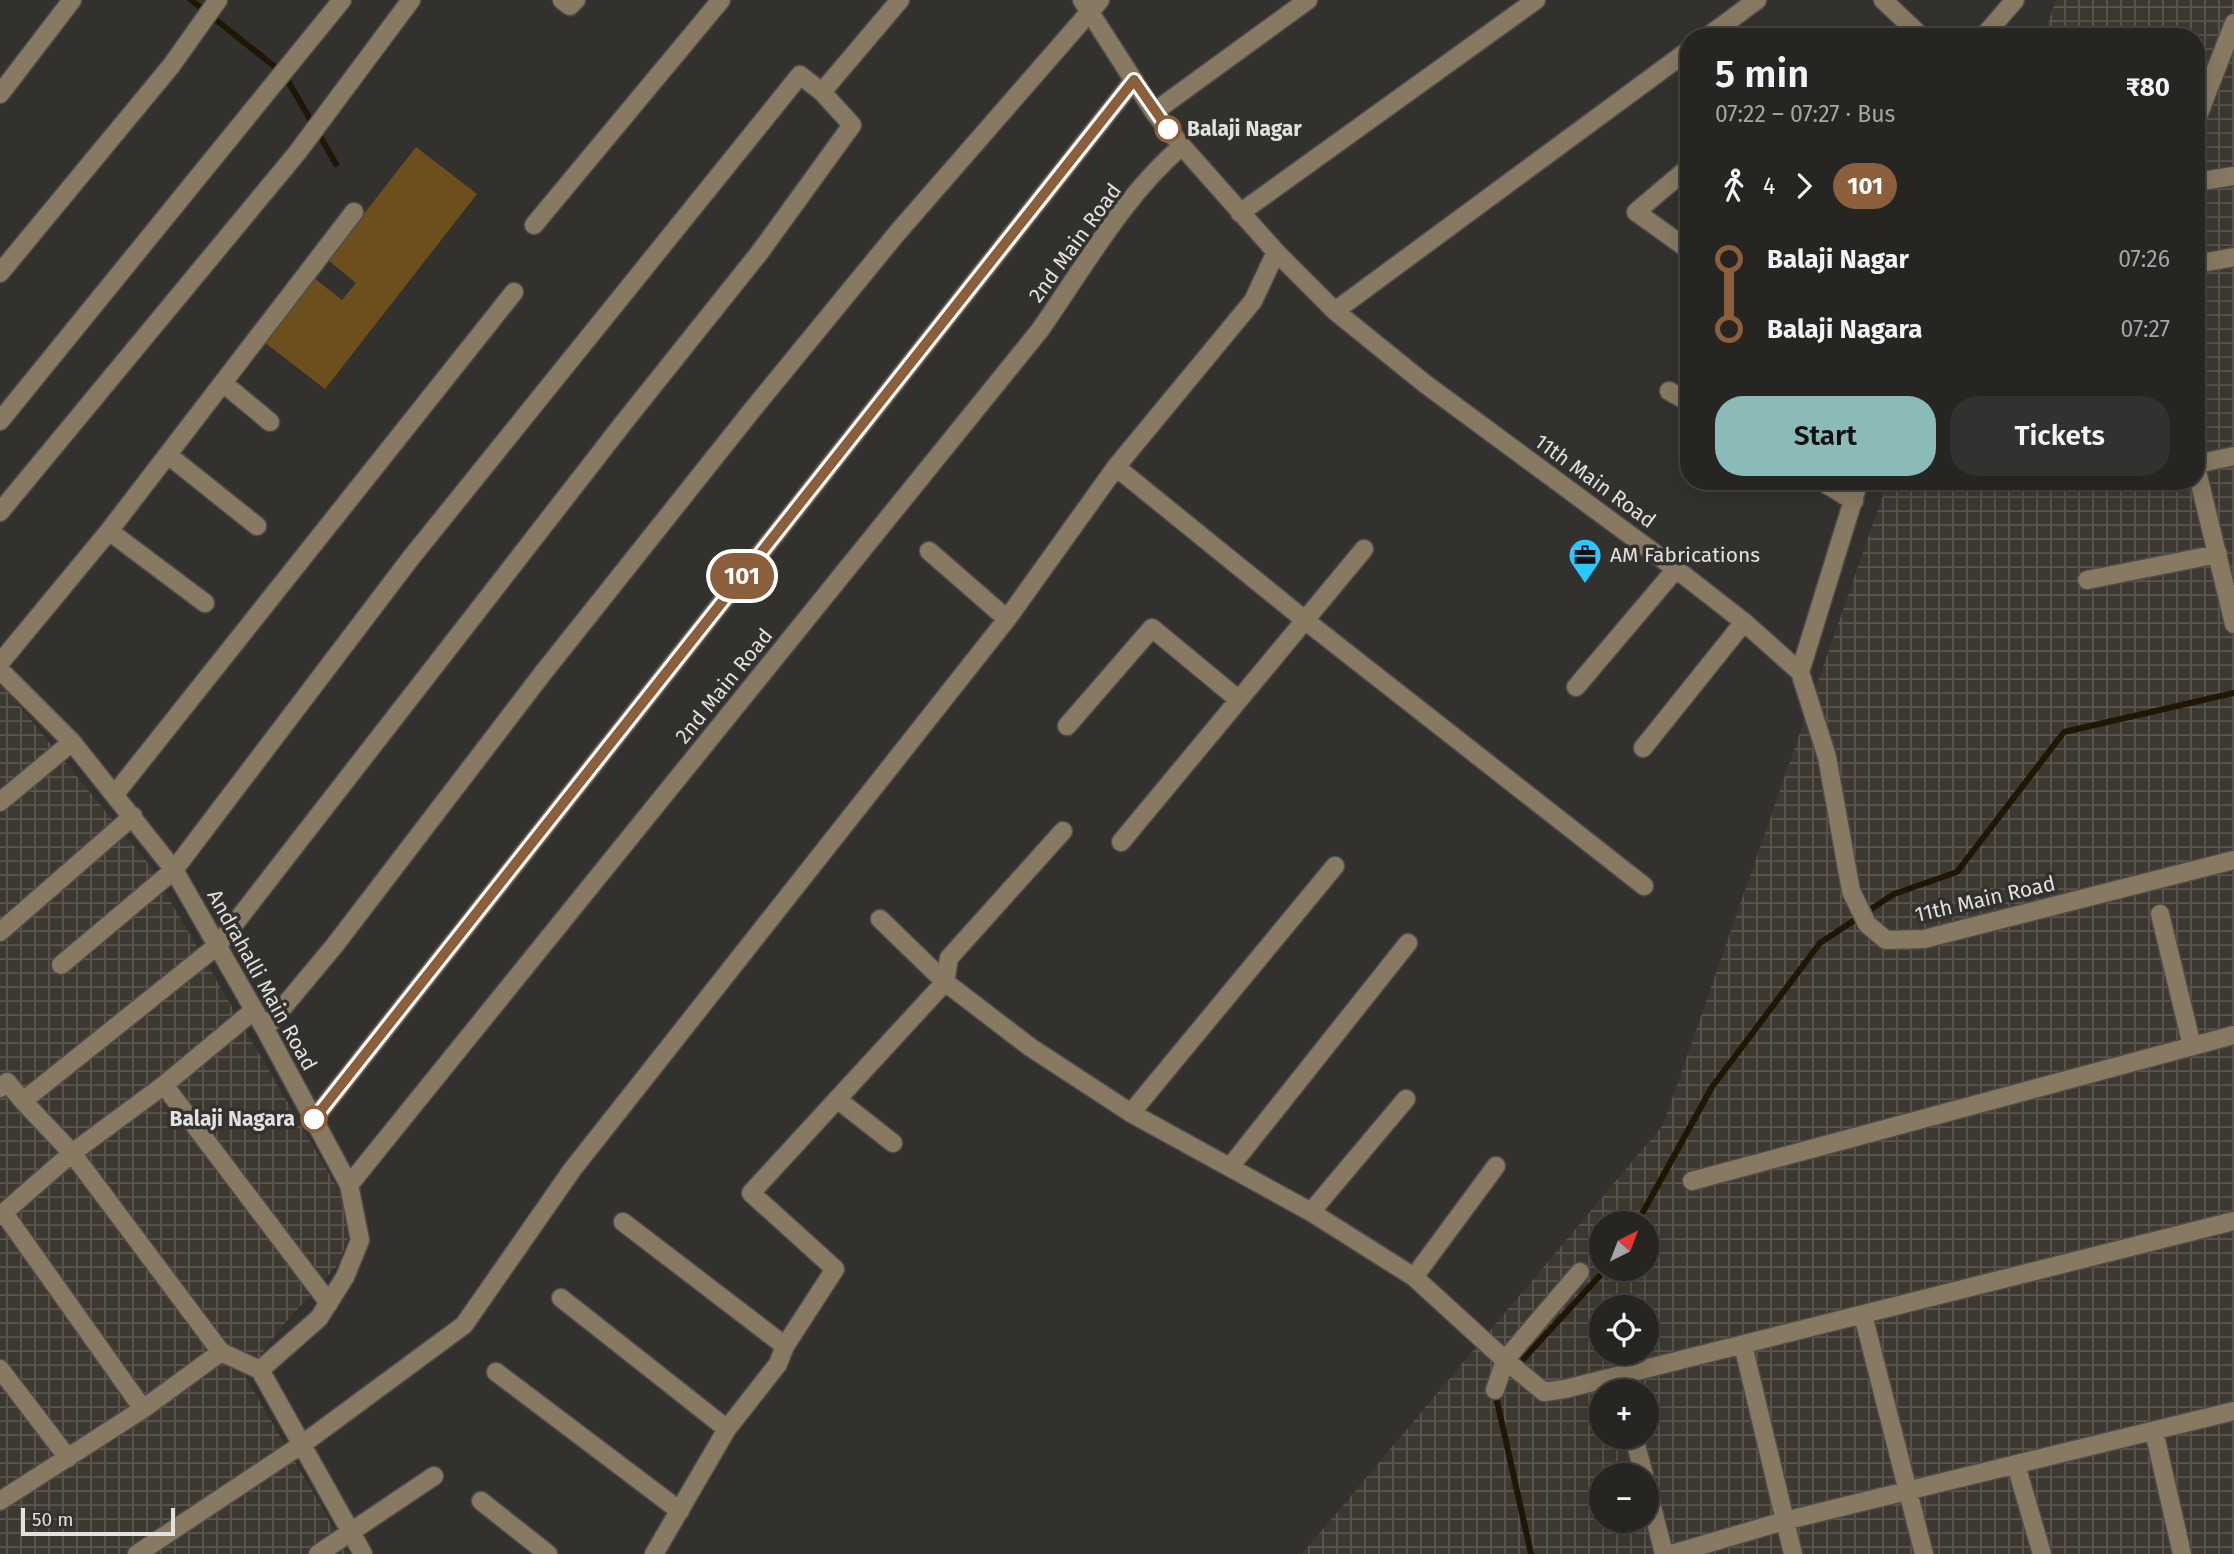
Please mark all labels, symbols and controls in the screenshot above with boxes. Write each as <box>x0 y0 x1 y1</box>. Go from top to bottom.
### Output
text: 5 min <box>1715 51 1809 97</box>
text: ₹80 <box>2126 72 2170 103</box>
text: 07:22 – 07:27 · Bus <box>1715 100 1895 128</box>
marker: Balaji Nagar <box>1155 116 1181 142</box>
place label: Balaji Nagar <box>1187 116 1302 142</box>
icon: walk <box>1715 167 1753 205</box>
icon: forward <box>1785 167 1823 205</box>
text: 4 <box>1763 172 1775 200</box>
text: 101 <box>1847 172 1883 200</box>
street label: 2nd Main Road <box>1023 178 1127 308</box>
text: Balaji Nagar <box>1767 244 1909 275</box>
text: 07:26 <box>2118 245 2170 273</box>
text: Balaji Nagara <box>1767 314 1922 345</box>
text: 07:27 <box>2121 315 2170 343</box>
button: Start <box>1715 396 1936 476</box>
button: Tickets <box>1950 396 2170 476</box>
street label: 11th Main Road <box>1529 428 1661 534</box>
office icon: AM Fabrications <box>1566 536 1604 585</box>
place label: AM Fabrications <box>1610 542 1760 568</box>
line badge: 101 <box>702 553 782 599</box>
text: 101 <box>724 562 760 590</box>
street label: 2nd Main Road <box>670 623 778 749</box>
street label: 11th Main Road <box>1912 870 2058 928</box>
street label: Andrahalli Main Road <box>201 885 323 1075</box>
place label: Balaji Nagara <box>170 1106 295 1132</box>
marker: Balaji Nagara <box>301 1106 327 1132</box>
north arrow <box>1589 1211 1659 1281</box>
map controls <box>1589 1211 1659 1533</box>
button: locate <box>1589 1295 1659 1365</box>
button: + <box>1589 1379 1659 1449</box>
button: − <box>1589 1463 1659 1533</box>
scale bar <box>21 1505 175 1537</box>
text: 50 m <box>32 1508 73 1531</box>

